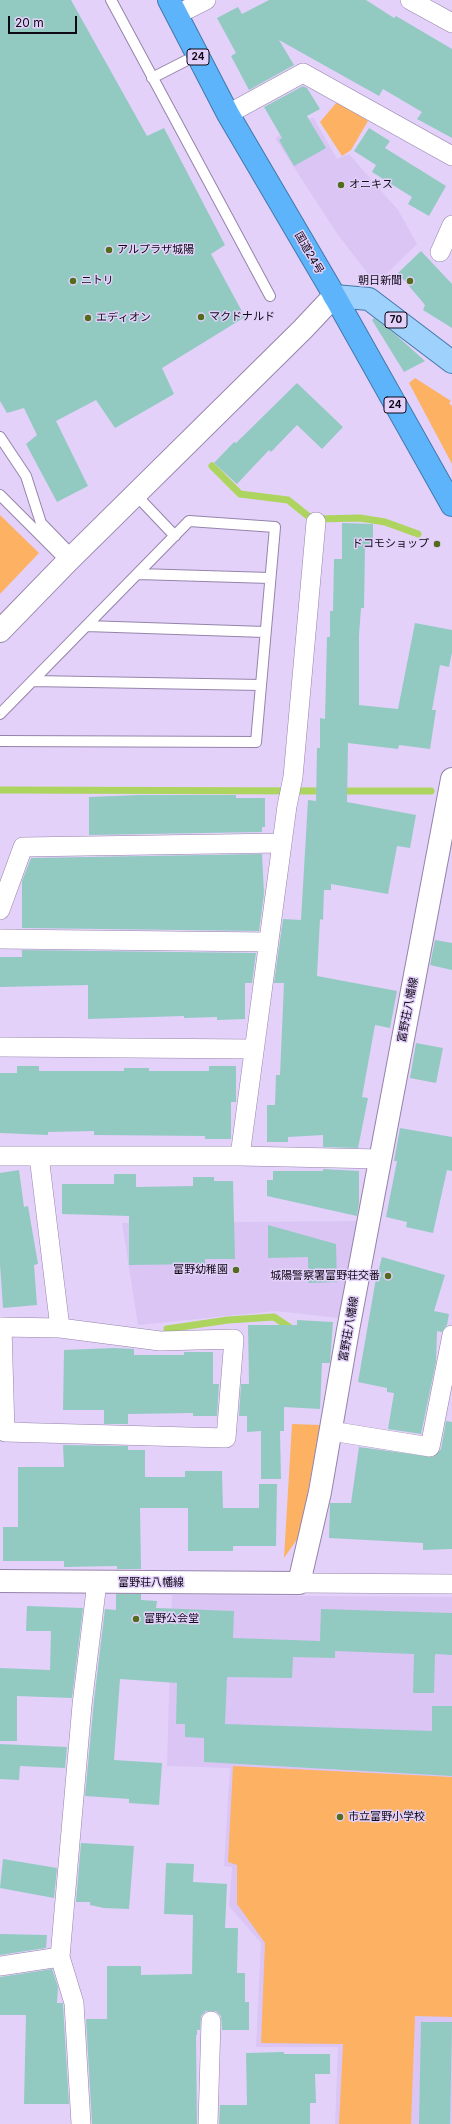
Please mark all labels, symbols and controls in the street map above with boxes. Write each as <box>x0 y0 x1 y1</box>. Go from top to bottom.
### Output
scale bar <box>10 8 79 34</box>
text: 20 m <box>15 15 44 30</box>
road number: 24 <box>187 49 209 65</box>
place label: オニキス <box>349 178 393 192</box>
marker: オニキス <box>336 180 346 190</box>
street label: 国道24号 <box>292 230 326 276</box>
place label: アルプラザ城陽 <box>117 243 194 257</box>
marker: アルプラザ城陽 <box>104 245 114 255</box>
place label: ニトリ <box>81 274 114 288</box>
place label: 朝日新聞 <box>358 274 402 288</box>
marker: ニトリ <box>68 276 78 286</box>
marker: 朝日新聞 <box>405 276 415 286</box>
place label: マクドナルド <box>209 310 275 324</box>
place label: エディオン <box>96 311 151 325</box>
marker: マクドナルド <box>196 312 206 322</box>
road number: 70 <box>385 312 407 328</box>
marker: エディオン <box>83 313 93 323</box>
road number: 24 <box>384 397 406 413</box>
place label: ドコモショップ <box>352 537 429 551</box>
marker: ドコモショップ <box>432 539 442 549</box>
street label: 富野荘八幡線 <box>395 976 421 1044</box>
place label: 富野幼稚園 <box>173 1263 228 1277</box>
marker: 富野幼稚園 <box>231 1265 241 1275</box>
place label: 城陽警察署富野荘交番 <box>270 1269 380 1283</box>
marker: 城陽警察署富野荘交番 <box>383 1271 393 1281</box>
street label: 富野荘八幡線 <box>337 1295 361 1363</box>
street label: 富野荘八幡線 <box>118 1576 184 1590</box>
place label: 富野公会堂 <box>144 1612 199 1626</box>
marker: 富野公会堂 <box>131 1614 141 1624</box>
place label: 市立富野小学校 <box>348 1810 425 1824</box>
marker: 市立富野小学校 <box>335 1812 345 1822</box>

